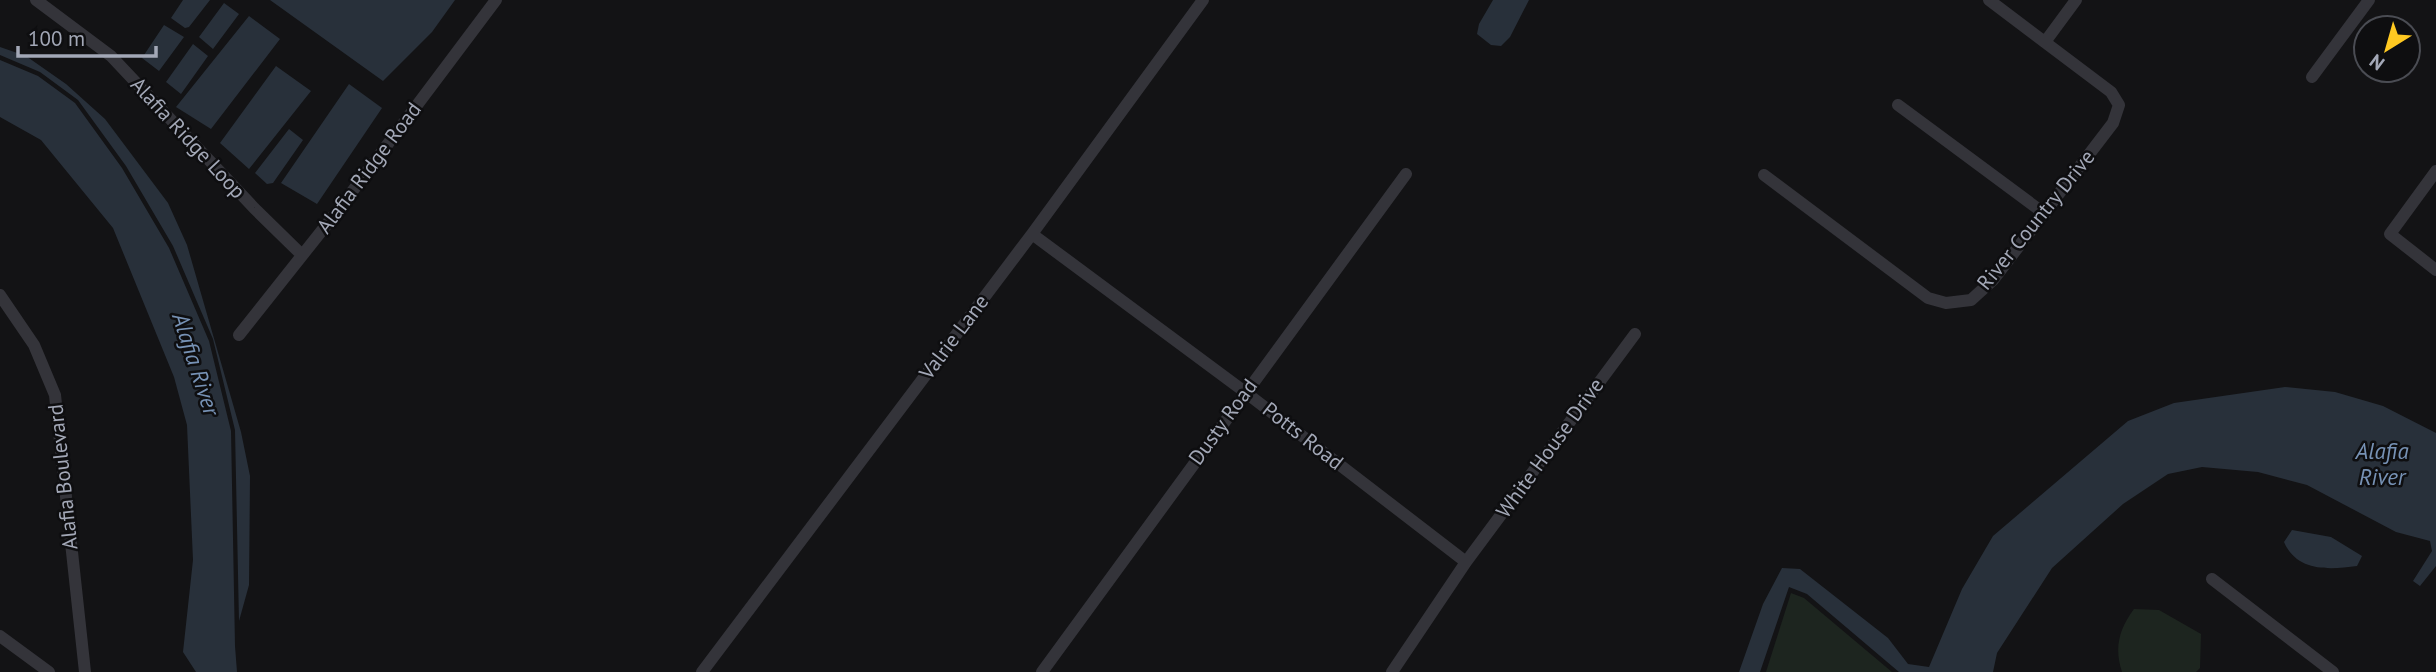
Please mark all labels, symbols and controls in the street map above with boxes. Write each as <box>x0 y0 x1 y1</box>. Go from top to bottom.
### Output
scale bar <box>18 14 156 58</box>
north arrow <box>2352 14 2422 84</box>
text: 100 m <box>28 25 85 52</box>
text: N <box>2365 49 2389 76</box>
street label: Alafia Ridge Loop <box>125 71 252 204</box>
street label: Alafia Ridge Road <box>310 97 427 239</box>
street label: River Country Drive <box>1971 144 2100 295</box>
street label: Valrie Lane <box>912 289 994 385</box>
water label: Alafia River <box>166 308 227 420</box>
street label: White House Drive <box>1490 372 1609 523</box>
street label: Dusty Road <box>1182 373 1263 470</box>
street label: Potts Road <box>1257 396 1349 476</box>
street label: Alafia Boulevard <box>41 403 84 551</box>
water label: Alafia River <box>2354 436 2409 491</box>

